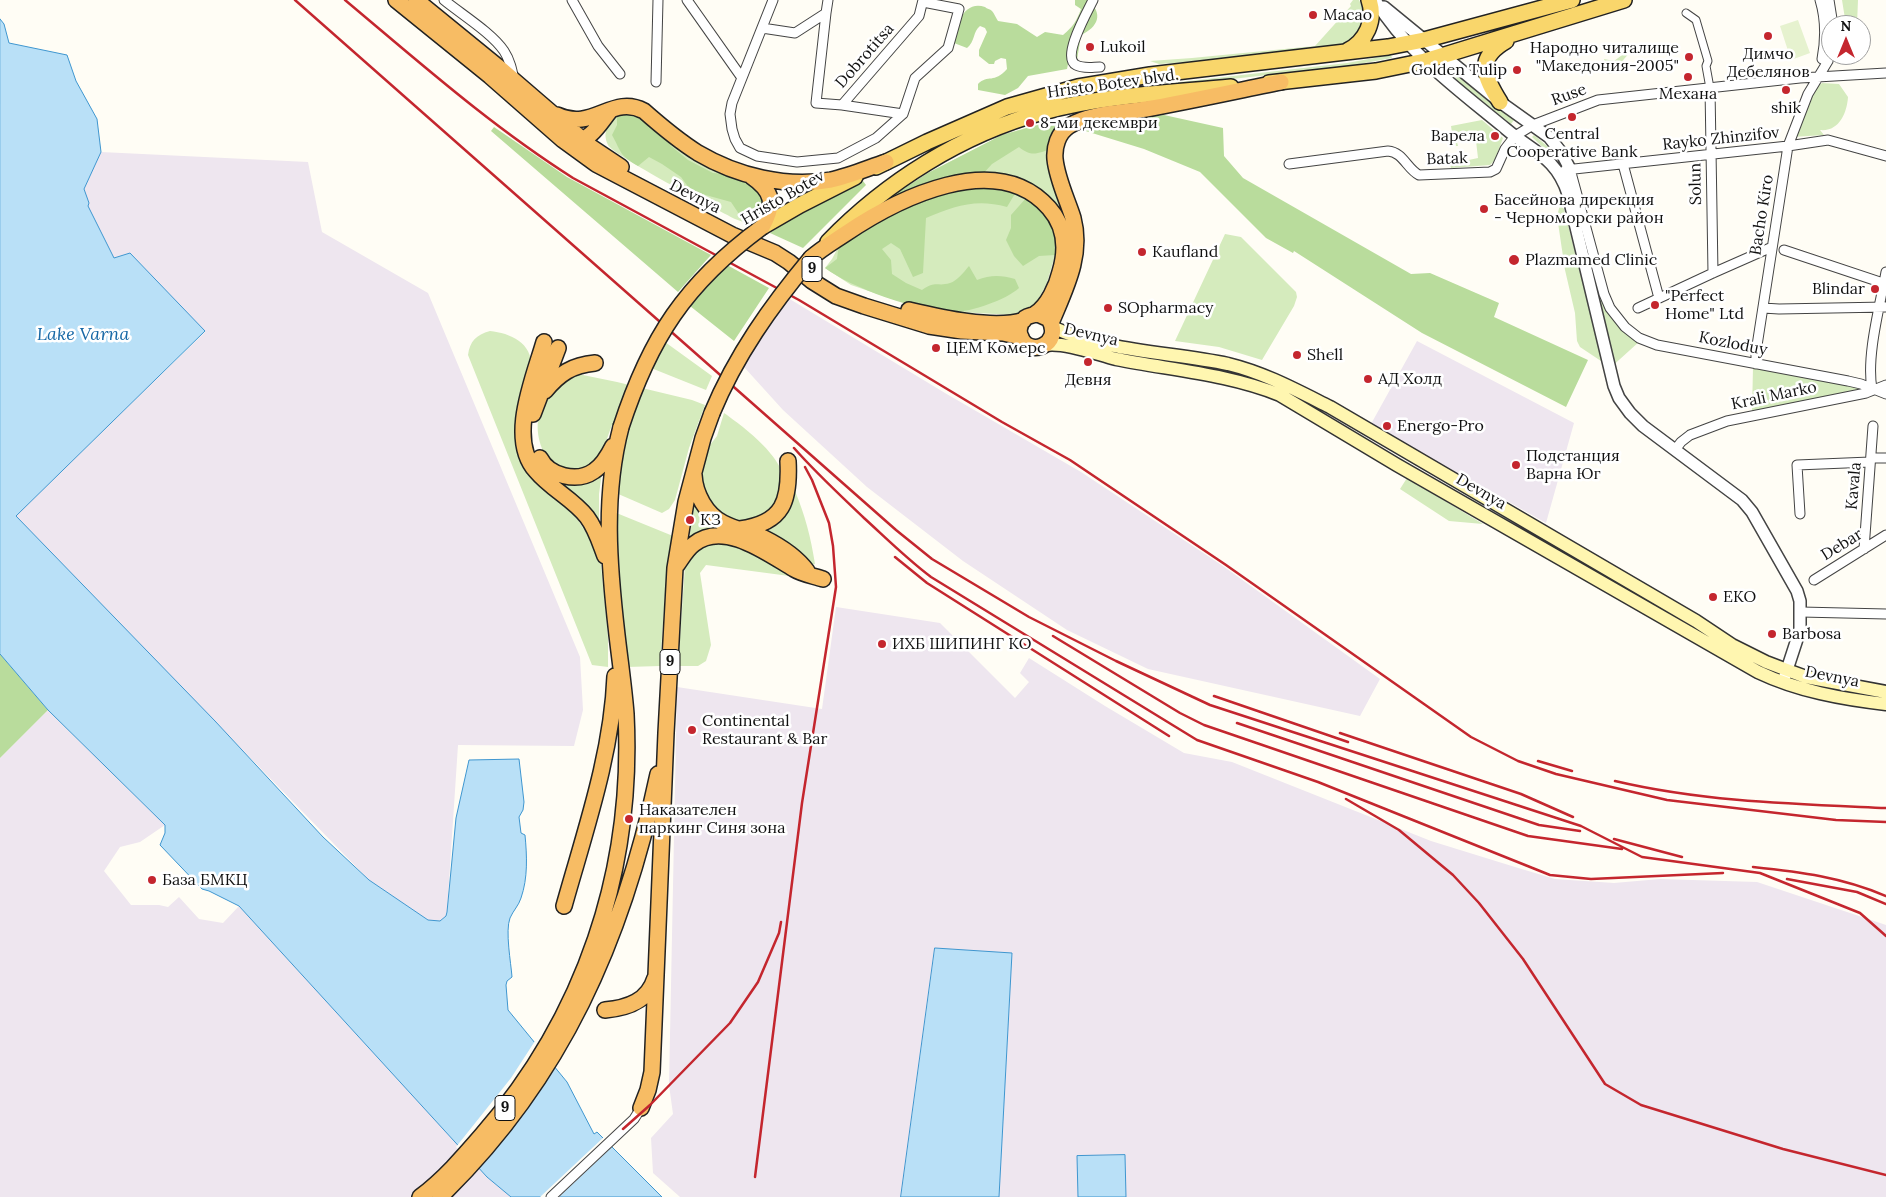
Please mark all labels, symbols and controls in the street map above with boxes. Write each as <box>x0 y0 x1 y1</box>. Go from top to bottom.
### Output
place label: Macao <box>1323 5 1372 25</box>
marker: Macao <box>1307 9 1319 21</box>
north arrow <box>1821 15 1871 65</box>
text: N <box>1841 17 1851 35</box>
street label: Dobrotitsa <box>832 20 898 92</box>
marker: Димчо Дебелянов <box>1762 30 1774 42</box>
place label: Lukoil <box>1100 37 1145 57</box>
place label: Народно читалище "Македония-2005" <box>1530 38 1679 76</box>
marker: Lukoil <box>1084 41 1096 53</box>
place label: Димчо Дебелянов <box>1727 44 1809 82</box>
marker: Народно читалище "Македония-2005" <box>1683 51 1695 63</box>
place label: Golden Tulip <box>1411 60 1507 80</box>
marker: Golden Tulip <box>1511 64 1523 76</box>
street label: Hristo Botev blvd. <box>1046 65 1180 103</box>
marker: Механа <box>1682 71 1694 83</box>
street label: Ruse <box>1549 80 1589 110</box>
place label: Механа <box>1659 84 1717 104</box>
marker: shik <box>1780 84 1792 96</box>
place label: shik <box>1771 98 1801 118</box>
marker: Central Cooperative Bank <box>1566 111 1578 123</box>
place label: 8-ми декември <box>1040 113 1158 133</box>
marker: 8-ми декември <box>1024 117 1036 129</box>
street label: Rayko Zhinzifov <box>1662 123 1780 155</box>
place label: Central Cooperative Bank <box>1506 124 1638 162</box>
place label: Варела <box>1431 126 1485 146</box>
marker: Варела <box>1489 130 1501 142</box>
street label: Batak <box>1426 149 1468 169</box>
street label: Solun <box>1686 163 1706 205</box>
street label: Hristo Botev <box>738 166 828 230</box>
street label: Bacho Kiro <box>1746 173 1778 257</box>
street label: Devnya <box>666 176 724 218</box>
place label: Басейнова дирекция - Черноморски район <box>1494 190 1664 228</box>
marker: Басейнова дирекция - Черноморски район <box>1478 203 1490 215</box>
place label: Kaufland <box>1152 242 1218 262</box>
marker: Kaufland <box>1136 246 1148 258</box>
place label: Plazmamed Clinic <box>1525 250 1657 270</box>
marker: Plazmamed Clinic <box>1507 253 1521 267</box>
road number: 9 <box>802 256 822 282</box>
place label: Blindar <box>1812 279 1865 299</box>
marker: Blindar <box>1869 283 1881 295</box>
place label: "Perfect Home" Ltd <box>1665 286 1744 324</box>
place label: SOpharmacy <box>1118 298 1214 318</box>
marker: "Perfect Home" Ltd <box>1649 299 1661 311</box>
marker: SOpharmacy <box>1102 302 1114 314</box>
street label: Devnya <box>1062 319 1120 351</box>
water label: Lake Varna <box>37 324 129 346</box>
street label: Kozloduy <box>1697 328 1769 360</box>
place label: ЦЕМ Комерс <box>946 338 1045 358</box>
marker: ЦЕМ Комерс <box>930 342 942 354</box>
place label: Shell <box>1307 345 1343 365</box>
marker: Shell <box>1291 349 1303 361</box>
marker: Девня <box>1082 356 1094 368</box>
place label: АД Холд <box>1378 369 1442 389</box>
place label: Девня <box>1065 370 1111 390</box>
marker: АД Холд <box>1362 373 1374 385</box>
street label: Krali Marko <box>1730 378 1818 414</box>
place label: Energo-Pro <box>1397 416 1484 436</box>
marker: Energo-Pro <box>1381 420 1393 432</box>
place label: Подстанция Варна Юг <box>1526 446 1620 484</box>
marker: Подстанция Варна Юг <box>1510 459 1522 471</box>
street label: Kavala <box>1842 461 1866 511</box>
street label: Devnya <box>1452 470 1510 514</box>
place label: КЗ <box>700 510 721 530</box>
marker: КЗ <box>684 514 696 526</box>
street label: Debar <box>1818 525 1866 565</box>
place label: EKO <box>1723 587 1756 607</box>
marker: EKO <box>1707 591 1719 603</box>
place label: Barbosa <box>1782 624 1841 644</box>
marker: Barbosa <box>1766 628 1778 640</box>
place label: ИХБ ШИПИНГ КО <box>892 634 1031 654</box>
marker: ИХБ ШИПИНГ КО <box>876 638 888 650</box>
road number: 9 <box>660 650 680 674</box>
street label: Devnya <box>1803 662 1861 692</box>
place label: Continental Restaurant & Bar <box>702 711 827 749</box>
marker: Continental Restaurant & Bar <box>686 724 698 736</box>
place label: Наказателен паркинг Синя зона <box>639 800 785 838</box>
marker: Наказателен паркинг Синя зона <box>623 813 635 825</box>
place label: База БМКЦ <box>162 870 248 890</box>
marker: База БМКЦ <box>146 874 158 886</box>
road number: 9 <box>495 1096 515 1120</box>

